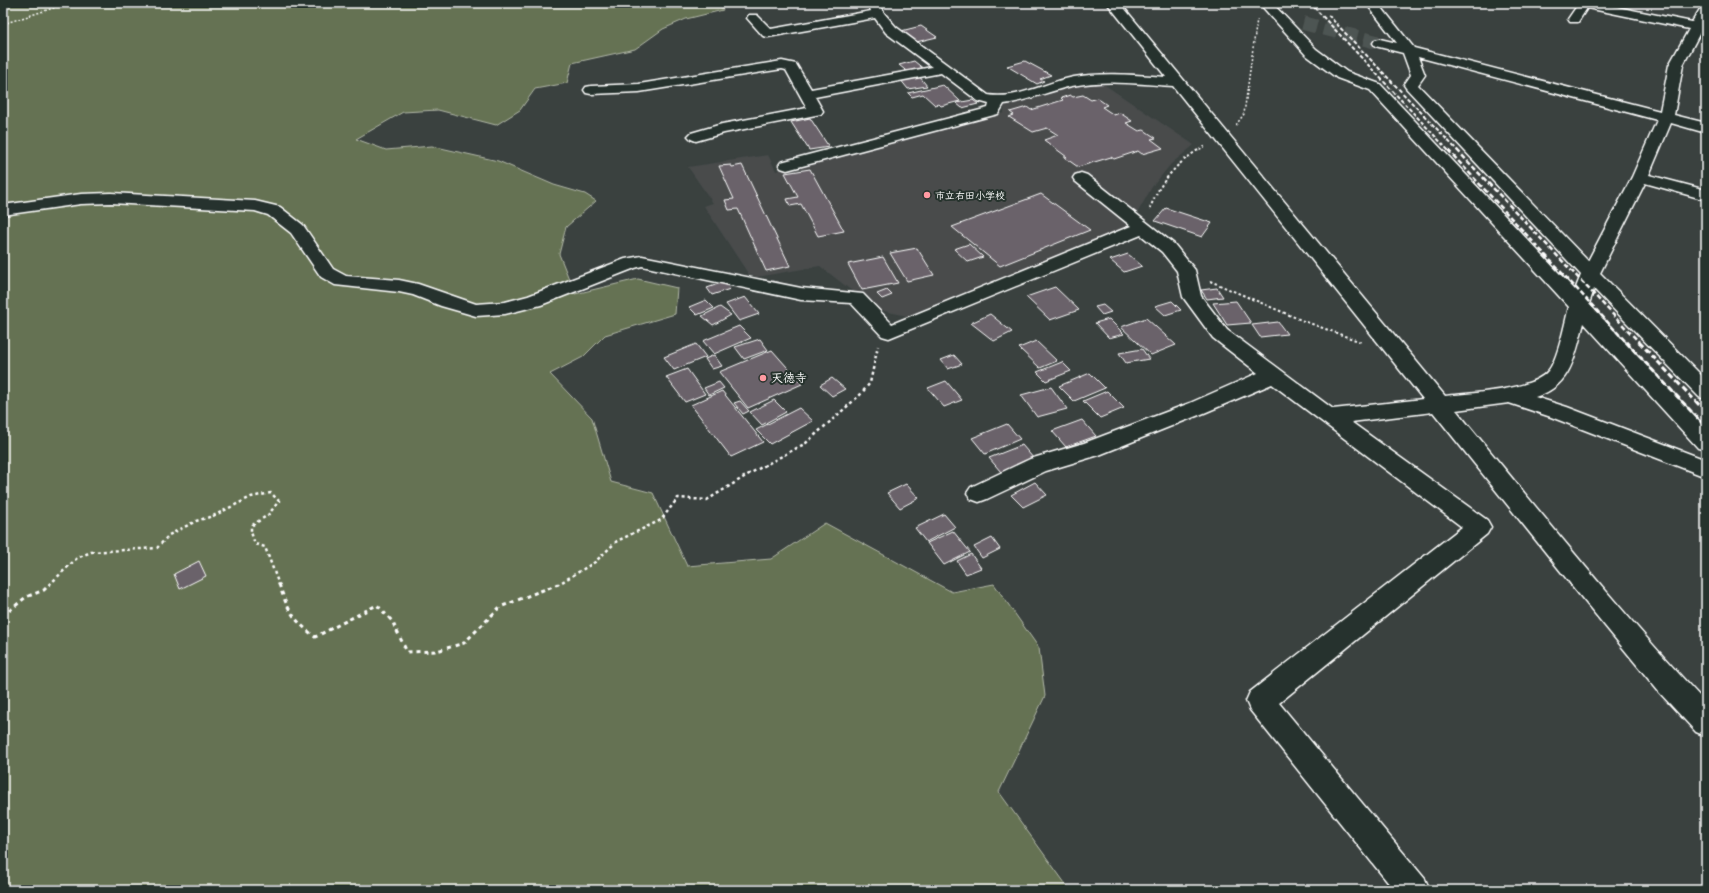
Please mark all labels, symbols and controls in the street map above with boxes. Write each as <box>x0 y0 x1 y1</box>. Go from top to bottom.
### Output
marker: 市立右田小学校 <box>922 190 932 200</box>
place label: 市立右田小学校 <box>935 191 1005 203</box>
place label: 天徳寺 <box>771 372 807 387</box>
marker: 天徳寺 <box>758 373 768 383</box>

